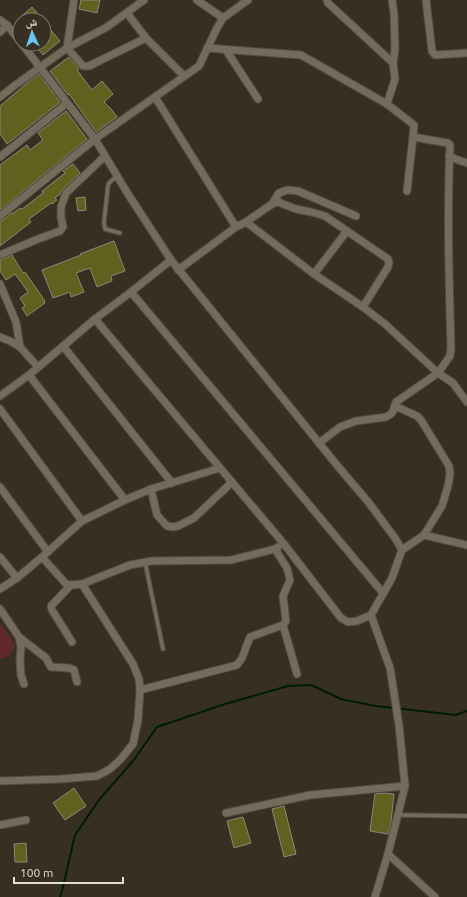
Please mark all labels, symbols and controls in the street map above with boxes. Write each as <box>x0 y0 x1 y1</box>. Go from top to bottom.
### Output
north arrow <box>12 12 52 52</box>
text: ش <box>25 16 38 30</box>
scale bar <box>14 859 123 885</box>
text: 100 m <box>20 866 53 879</box>

